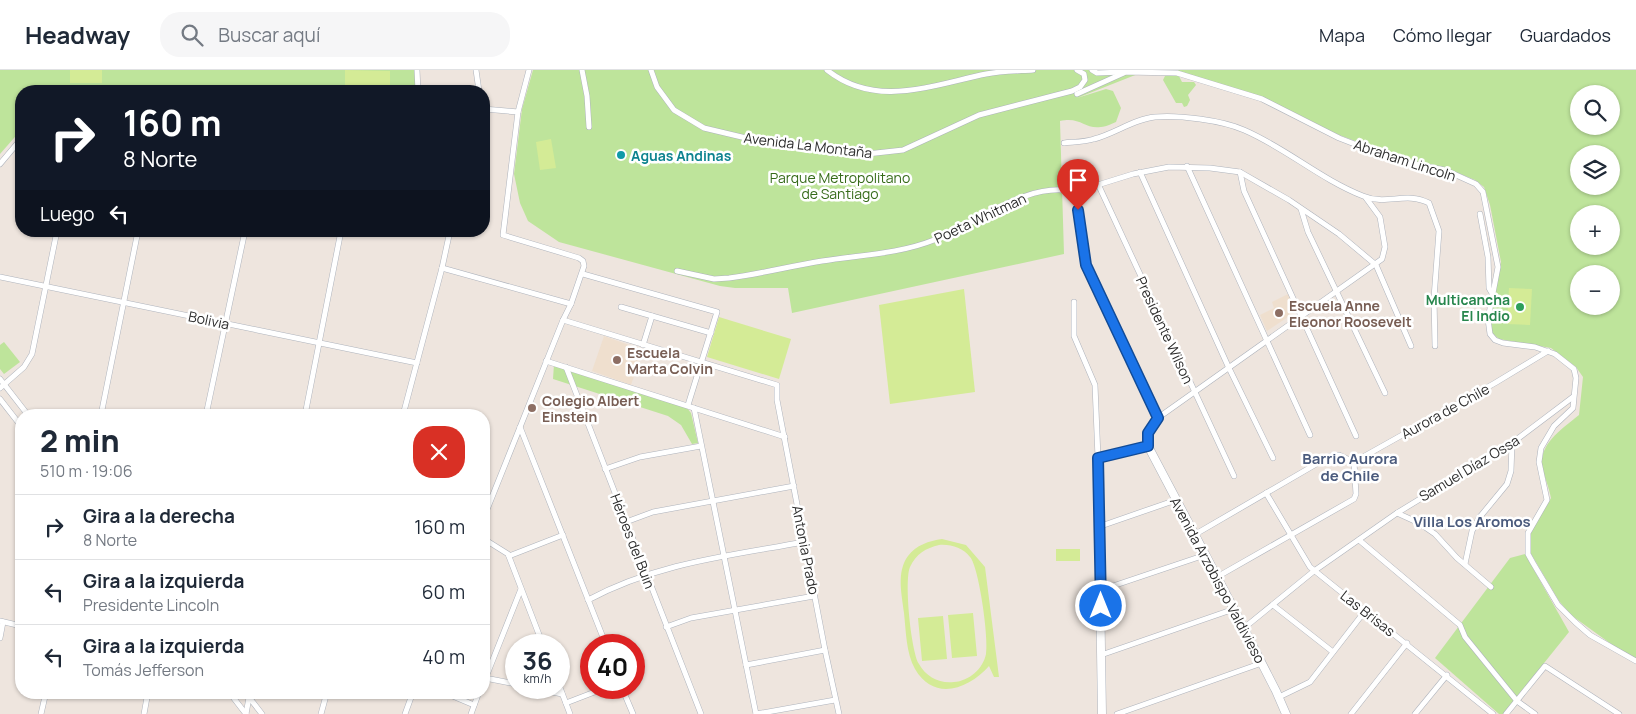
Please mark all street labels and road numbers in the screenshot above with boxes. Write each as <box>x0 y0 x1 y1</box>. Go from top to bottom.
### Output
street label: Avenida La Montaña <box>743 128 873 162</box>
street label: Abraham Lincoln <box>1351 135 1459 185</box>
street label: Poeta Whitman <box>931 188 1029 248</box>
street label: Presidente Wilson <box>1132 273 1198 387</box>
street label: Bolivia <box>187 306 231 334</box>
street label: Aurora de Chile <box>1398 379 1492 443</box>
street label: Samuel Díaz Ossa <box>1415 430 1523 506</box>
street label: Héroes del Buin <box>606 491 660 591</box>
street label: Avenida Arzobispo Valdivieso <box>1166 494 1270 666</box>
street label: Antonia Prado <box>788 504 824 596</box>
street label: Las Brisas <box>1337 586 1399 640</box>

